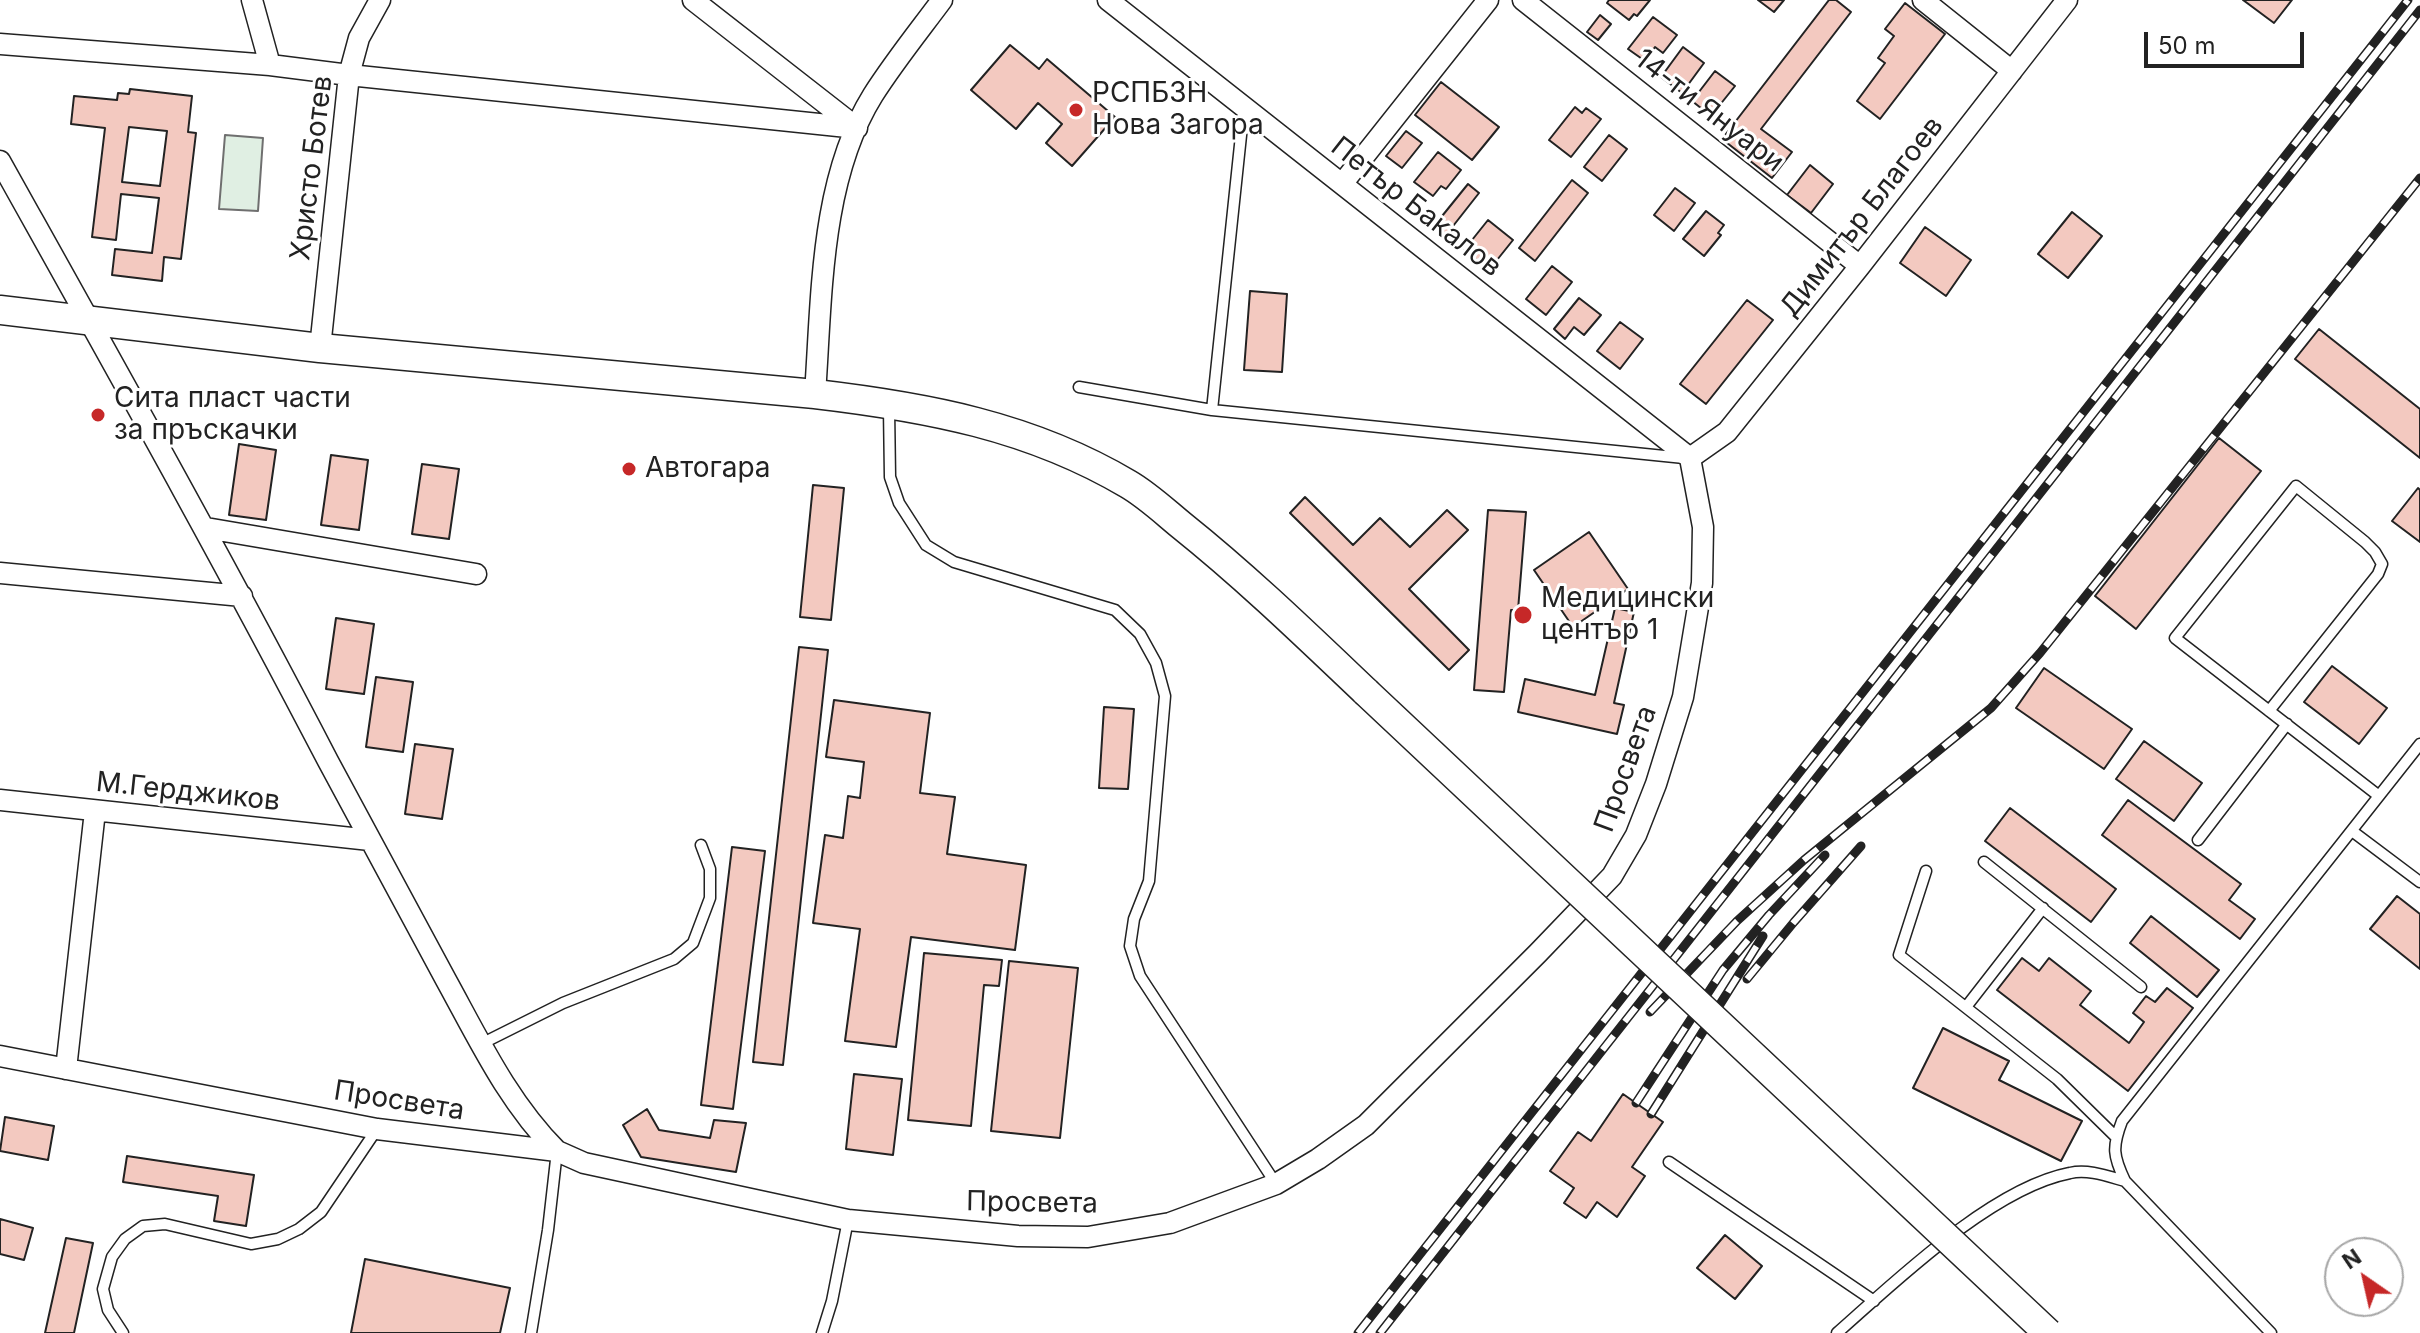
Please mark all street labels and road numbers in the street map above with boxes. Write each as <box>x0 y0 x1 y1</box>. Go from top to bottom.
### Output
street label: 14-ти Януари <box>1628 42 1790 180</box>
street label: Христо Ботев <box>284 74 340 262</box>
street label: Димитър Благоев <box>1773 110 1951 324</box>
street label: Петър Бакалов <box>1324 130 1508 284</box>
street label: Просвета <box>1588 701 1664 837</box>
street label: М.Герджиков <box>94 766 282 818</box>
street label: Просвета <box>331 1074 467 1128</box>
street label: Просвета <box>966 1185 1098 1221</box>

